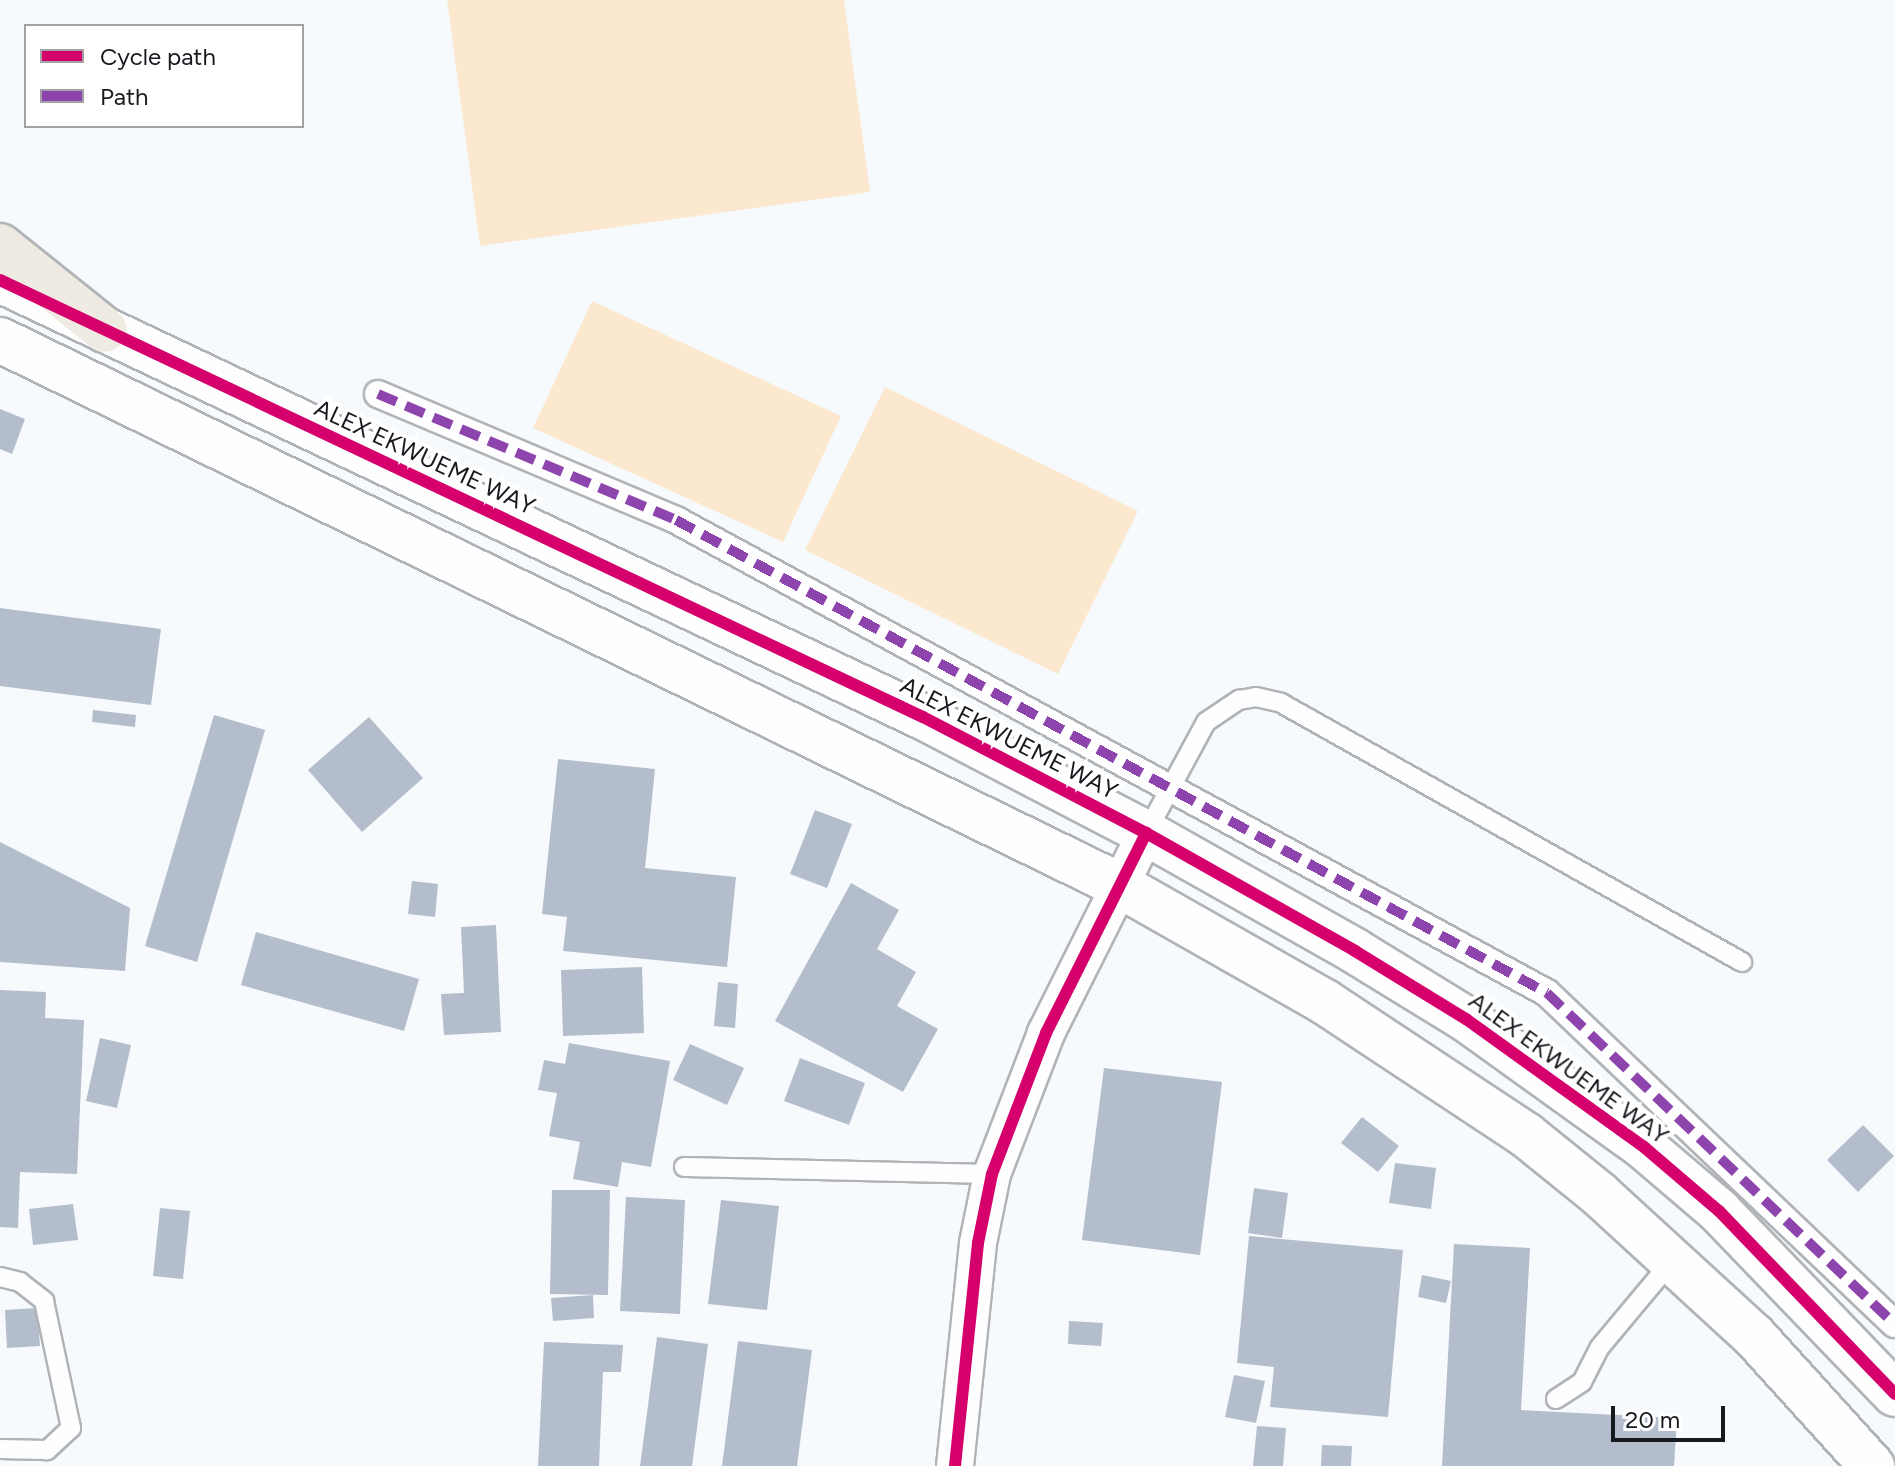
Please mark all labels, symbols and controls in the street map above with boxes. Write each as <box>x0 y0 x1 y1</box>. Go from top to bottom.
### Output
legend <box>24 24 304 128</box>
text: Cycle path <box>100 42 216 71</box>
text: Path <box>100 82 148 111</box>
street label: ALEX EKWUEME WAY <box>310 393 540 521</box>
street label: ALEX EKWUEME WAY <box>896 671 1122 805</box>
street label: ALEX EKWUEME WAY <box>1464 986 1674 1150</box>
scale bar <box>1615 1390 1729 1440</box>
text: 20 m <box>1625 1405 1680 1434</box>

